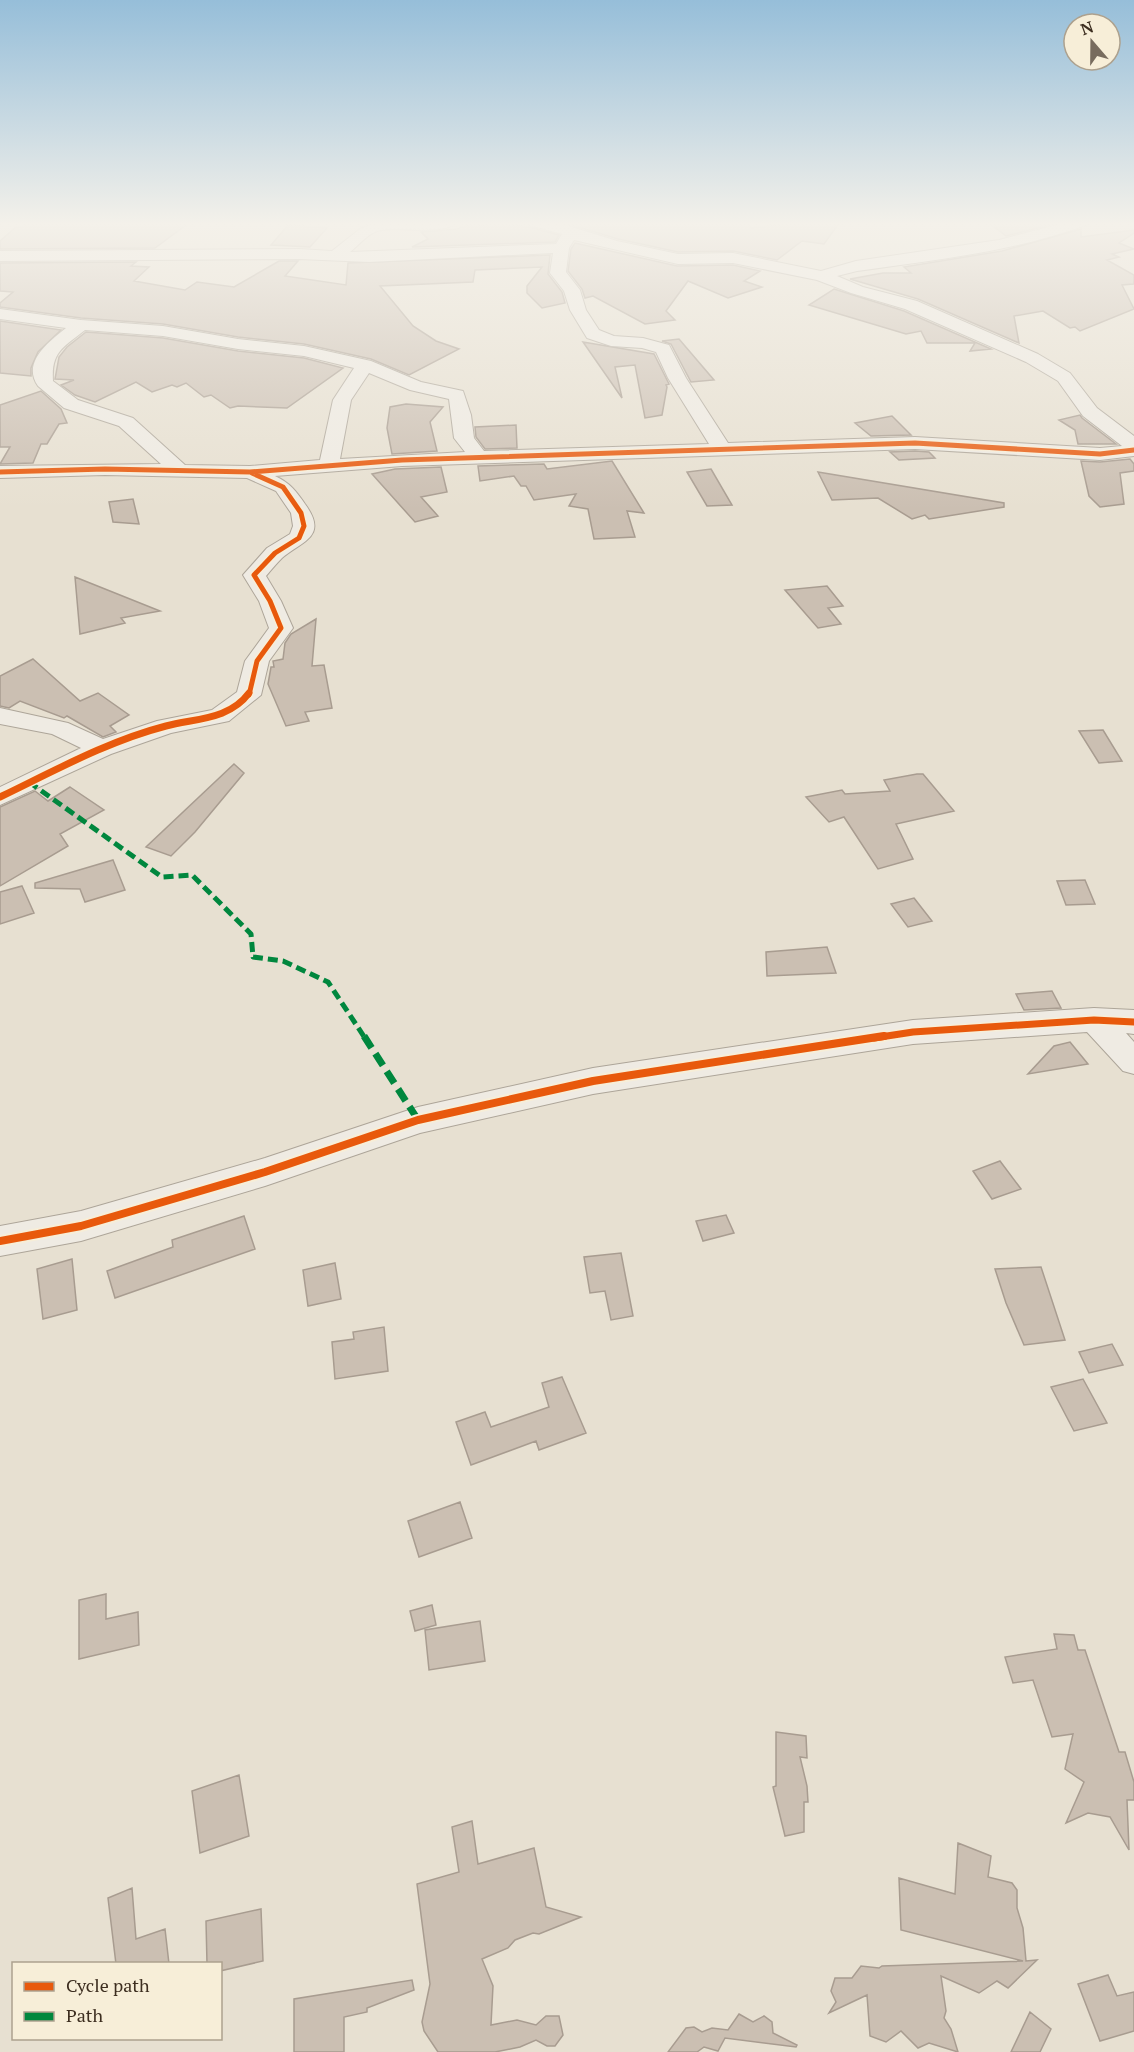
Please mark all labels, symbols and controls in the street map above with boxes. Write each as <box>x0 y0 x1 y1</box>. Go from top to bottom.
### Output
north arrow <box>1062 12 1122 72</box>
text: N <box>1077 15 1096 40</box>
legend <box>12 1962 222 2040</box>
text: Cycle path <box>66 1973 150 1997</box>
text: Path <box>66 2003 103 2027</box>

